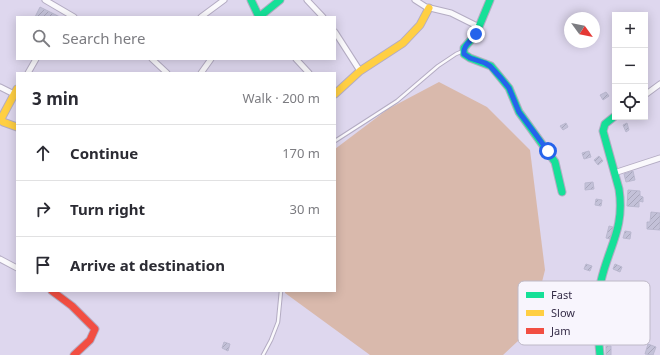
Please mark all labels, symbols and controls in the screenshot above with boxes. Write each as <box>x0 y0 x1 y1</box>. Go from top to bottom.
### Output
north arrow <box>564 12 600 48</box>
map controls <box>612 12 648 120</box>
button: + <box>612 12 648 48</box>
search box <box>16 16 336 60</box>
route end <box>467 25 485 43</box>
icon: search <box>30 27 52 49</box>
text: Search here <box>62 28 145 48</box>
button: − <box>612 48 648 84</box>
button: locate <box>612 84 648 120</box>
text: 3 min <box>32 87 79 110</box>
text: Walk · 200 m <box>242 89 320 107</box>
icon: ahead <box>32 142 54 164</box>
route start <box>539 142 557 160</box>
text: Continue <box>70 143 138 163</box>
text: 170 m <box>282 144 320 162</box>
icon: right <box>32 198 54 220</box>
text: Turn right <box>70 199 145 219</box>
text: 30 m <box>290 200 320 218</box>
icon: arrive <box>32 254 54 276</box>
text: Arrive at destination <box>70 255 225 275</box>
legend <box>518 281 650 345</box>
text: Fast <box>551 287 572 302</box>
text: Slow <box>551 305 575 320</box>
text: Jam <box>550 323 570 338</box>

